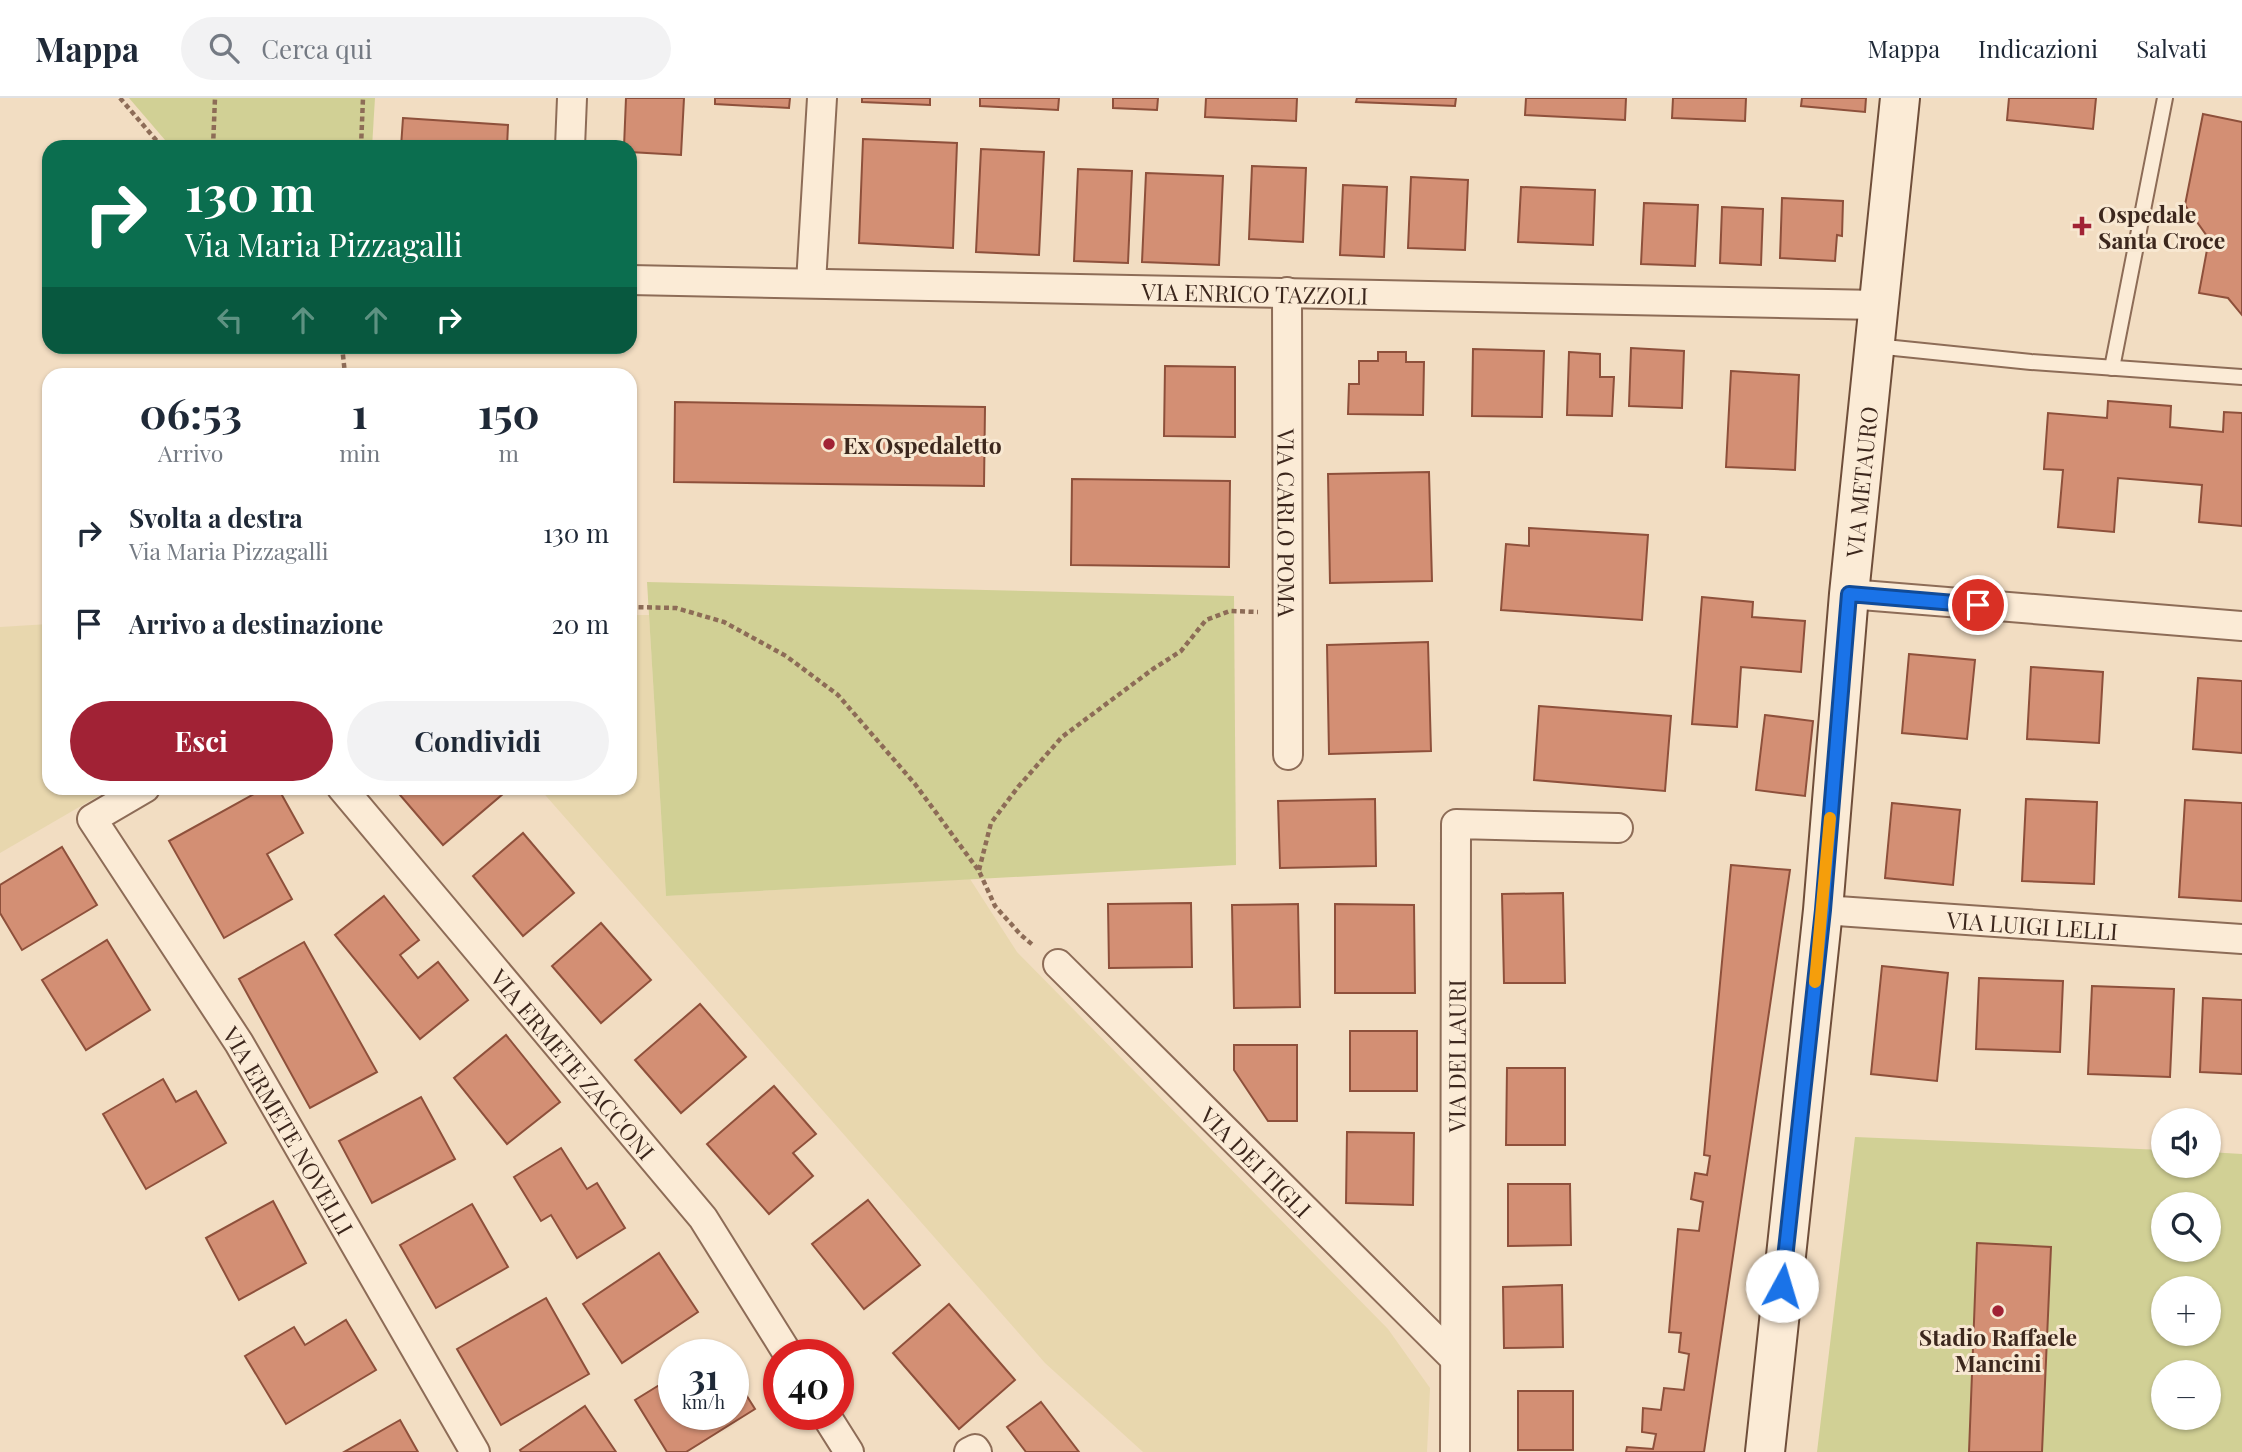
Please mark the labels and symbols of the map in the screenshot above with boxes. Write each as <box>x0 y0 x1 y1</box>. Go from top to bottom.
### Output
place label: Ospedale Santa Croce <box>2098 198 2225 255</box>
marker: Ospedale Santa Croce <box>2072 216 2092 236</box>
street label: VIA ENRICO TAZZOLI <box>1140 275 1368 310</box>
street label: VIA METAURO <box>1837 405 1884 560</box>
street label: VIA CARLO POMA <box>1272 428 1303 618</box>
place label: Ex Ospedaletto <box>843 429 1002 460</box>
marker: Ex Ospedaletto <box>821 436 837 452</box>
pin <box>1948 575 2008 635</box>
street label: VIA LUIGI LELLI <box>1945 903 2119 946</box>
street label: VIA ERMETE ZACCONI <box>484 961 663 1166</box>
street label: VIA DEI LAURI <box>1440 979 1471 1134</box>
street label: VIA ERMETE NOVELLI <box>216 1019 362 1240</box>
street label: VIA DEI TIGLI <box>1193 1099 1319 1224</box>
position arrow <box>1745 1249 1819 1323</box>
marker: Stadio Raffaele Mancini <box>1990 1303 2006 1319</box>
place label: Stadio Raffaele Mancini <box>1919 1321 2077 1378</box>
speed limit sign: 40 <box>763 1339 854 1430</box>

